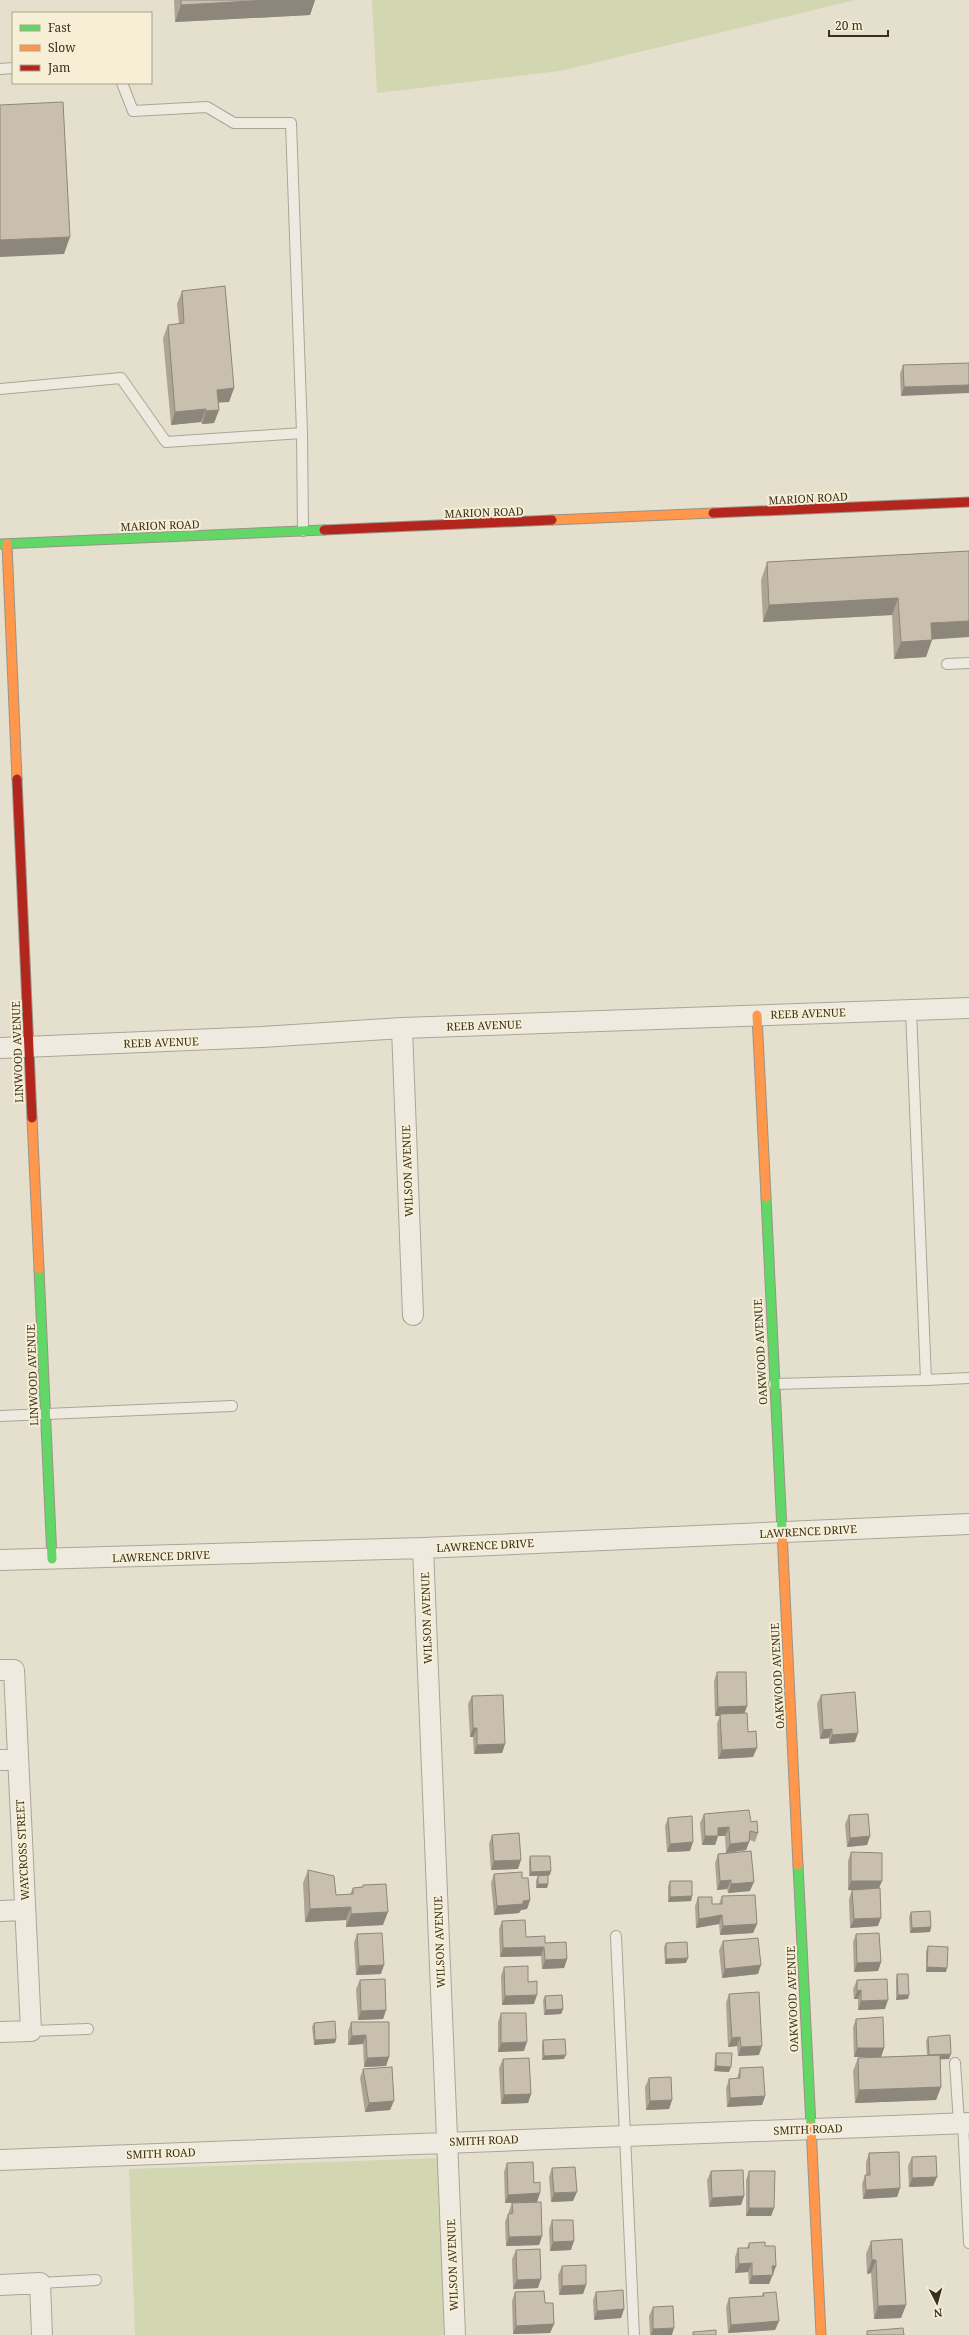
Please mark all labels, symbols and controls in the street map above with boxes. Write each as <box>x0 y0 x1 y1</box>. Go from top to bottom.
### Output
legend <box>12 12 152 84</box>
scale bar <box>829 12 888 38</box>
text: 20 m <box>835 17 863 34</box>
text: Fast <box>48 19 71 36</box>
text: Slow <box>48 39 76 56</box>
text: Jam <box>47 59 70 76</box>
street label: MARION ROAD <box>768 488 848 508</box>
street label: MARION ROAD <box>444 503 524 521</box>
street label: MARION ROAD <box>120 516 200 534</box>
street label: LINWOOD AVENUE <box>8 1001 26 1103</box>
street label: REEB AVENUE <box>770 1004 846 1022</box>
street label: REEB AVENUE <box>446 1016 522 1034</box>
street label: REEB AVENUE <box>123 1033 199 1051</box>
street label: WILSON AVENUE <box>398 1125 416 1217</box>
street label: OAKWOOD AVENUE <box>750 1298 770 1405</box>
street label: LINWOOD AVENUE <box>23 1324 41 1426</box>
street label: LAWRENCE DRIVE <box>759 1521 857 1541</box>
street label: LAWRENCE DRIVE <box>436 1535 534 1555</box>
street label: LAWRENCE DRIVE <box>112 1547 210 1565</box>
street label: WILSON AVENUE <box>417 1572 435 1664</box>
street label: OAKWOOD AVENUE <box>767 1622 787 1729</box>
street label: WAYCROSS STREET <box>12 1799 32 1901</box>
street label: WILSON AVENUE <box>430 1896 448 1988</box>
street label: OAKWOOD AVENUE <box>783 1946 801 2052</box>
street label: SMITH ROAD <box>773 2120 843 2138</box>
street label: SMITH ROAD <box>449 2131 519 2149</box>
street label: SMITH ROAD <box>126 2144 196 2162</box>
street label: WILSON AVENUE <box>443 2219 461 2311</box>
north arrow <box>917 2283 957 2323</box>
text: N <box>933 2306 943 2321</box>

